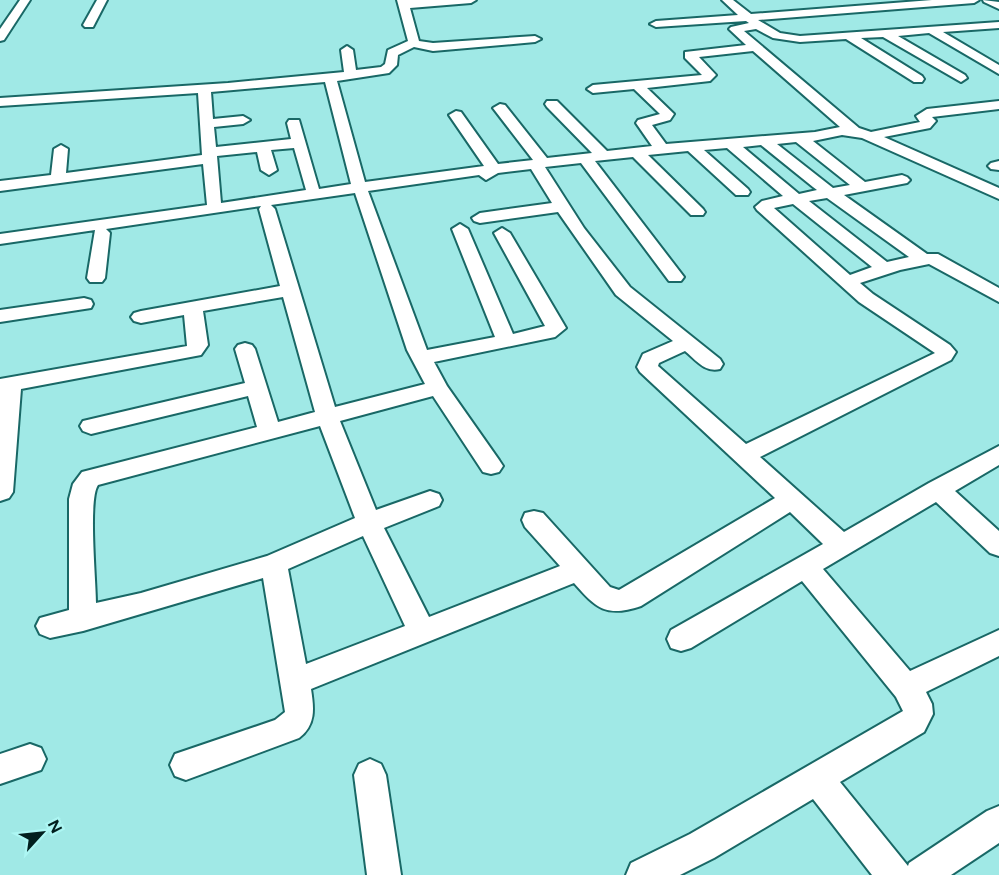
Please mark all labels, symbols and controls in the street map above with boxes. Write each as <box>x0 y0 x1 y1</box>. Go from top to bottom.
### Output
north arrow <box>12 803 72 863</box>
text: N <box>44 817 66 836</box>

